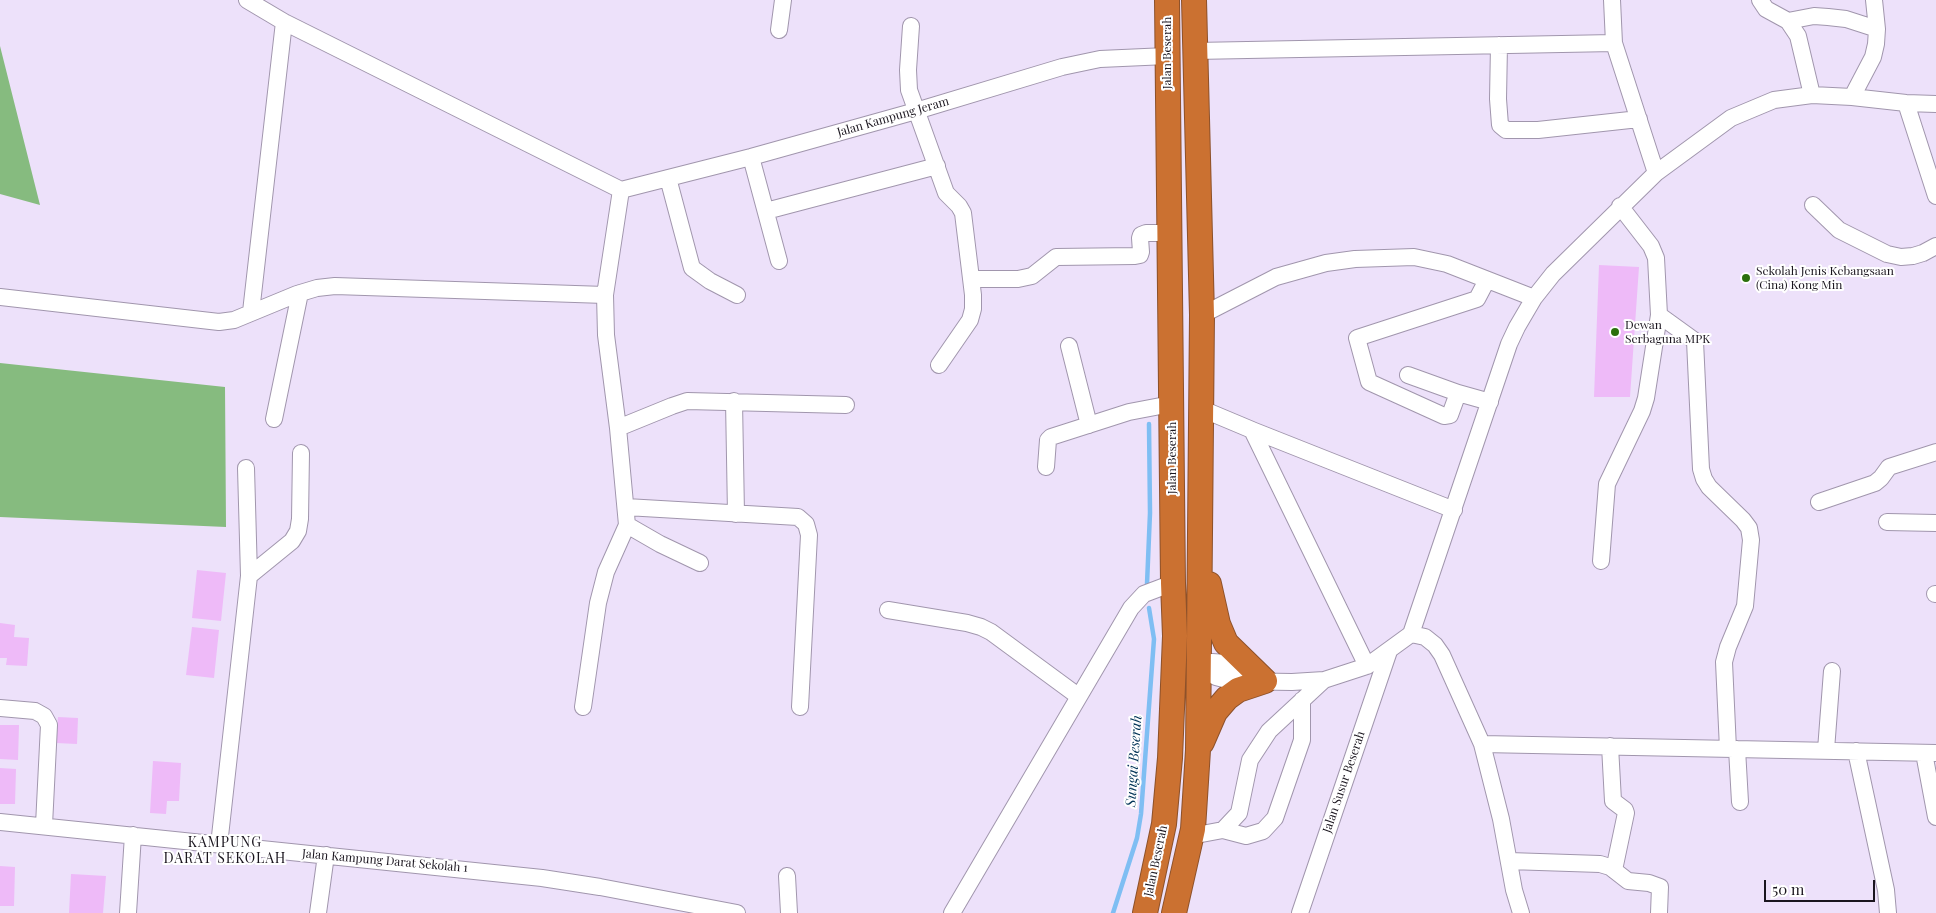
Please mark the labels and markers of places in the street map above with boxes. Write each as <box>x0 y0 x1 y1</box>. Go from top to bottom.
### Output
place label: Sekolah Jenis Kebangsaan (Cina) Kong Min <box>1756 264 1894 292</box>
marker: Sekolah Jenis Kebangsaan (Cina) Kong Min <box>1740 272 1752 284</box>
place label: Dewan Serbaguna MPK <box>1625 318 1710 346</box>
marker: Dewan Serbaguna MPK <box>1609 326 1621 338</box>

